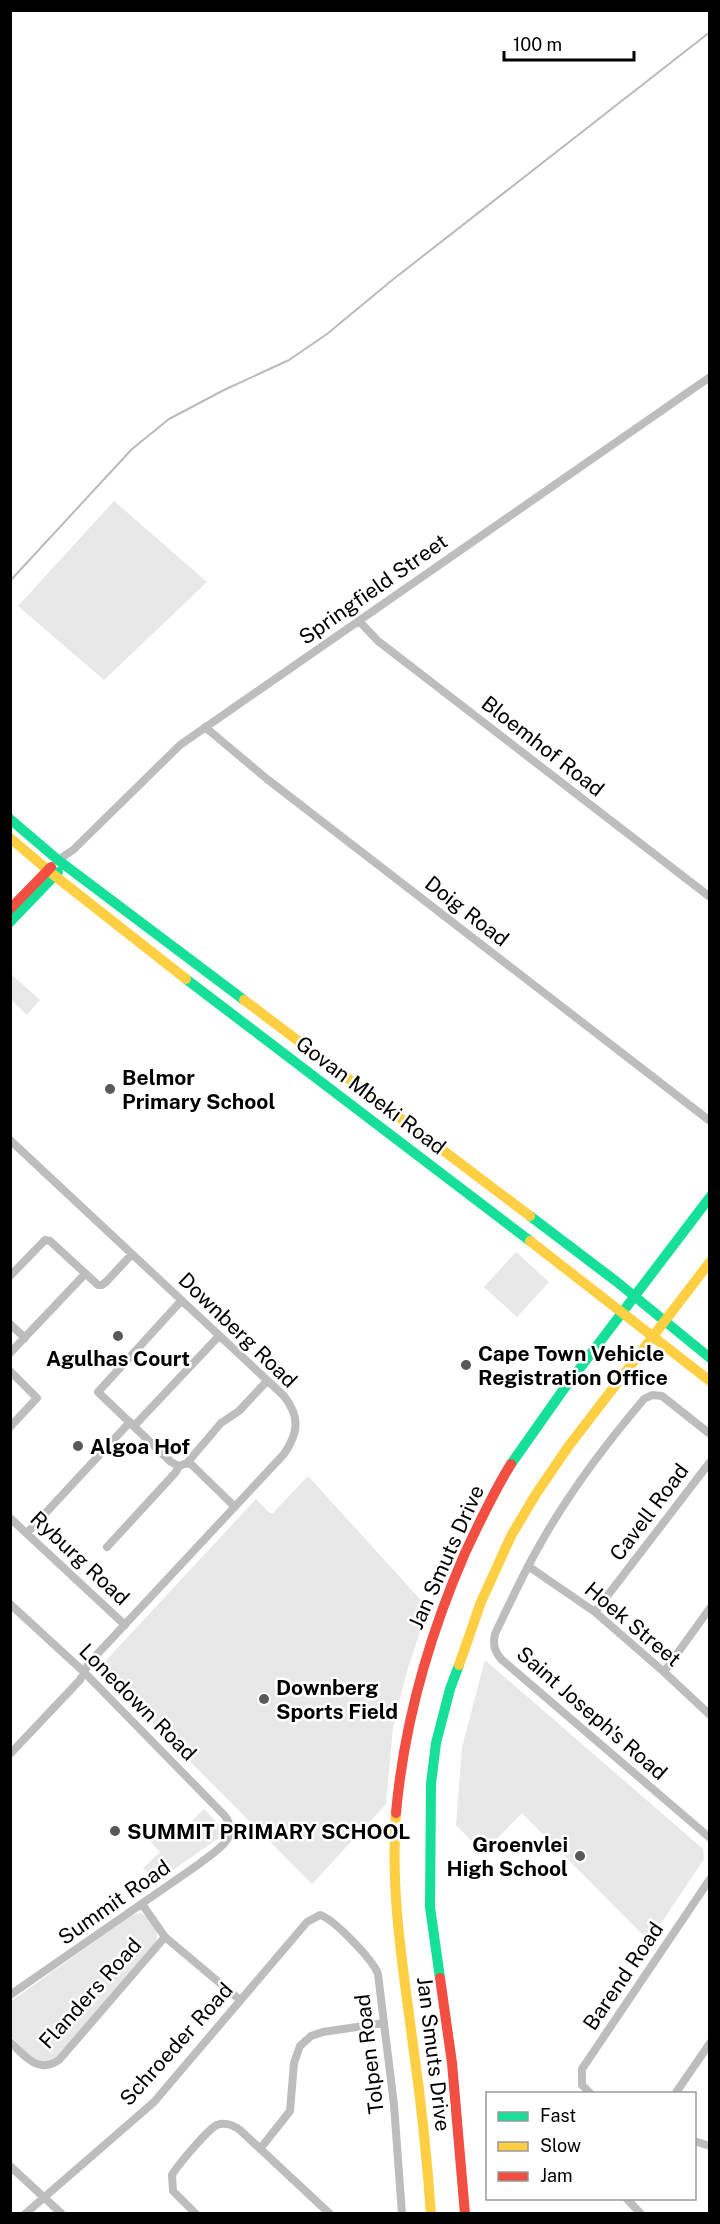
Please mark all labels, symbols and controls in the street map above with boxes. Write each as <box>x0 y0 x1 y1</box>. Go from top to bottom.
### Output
scale bar <box>504 24 634 62</box>
text: 100 m <box>513 34 562 55</box>
street label: Springfield Street <box>294 528 452 650</box>
street label: Bloemhof Road <box>477 690 609 802</box>
street label: Doig Road <box>420 871 514 951</box>
street label: Govan Mbeki Road <box>291 1031 451 1159</box>
place label: Belmor Primary School <box>122 1065 275 1114</box>
marker: Belmor Primary School <box>103 1082 117 1096</box>
street label: Downberg Road <box>174 1267 302 1393</box>
marker: Agulhas Court <box>111 1329 125 1343</box>
place label: Cape Town Vehicle Registration Office <box>478 1341 668 1390</box>
place label: Agulhas Court <box>46 1346 190 1371</box>
marker: Cape Town Vehicle Registration Office <box>459 1358 473 1372</box>
place label: Algoa Hof <box>90 1434 190 1459</box>
marker: Algoa Hof <box>71 1439 85 1453</box>
street label: Cavell Road <box>604 1459 694 1565</box>
street label: Jan Smuts Drive <box>403 1481 489 1633</box>
street label: Ryburg Road <box>25 1506 135 1610</box>
street label: Hoek Street <box>580 1577 686 1671</box>
street label: Lonedown Road <box>74 1638 202 1766</box>
street label: Saint Joseph's Road <box>512 1641 672 1785</box>
place label: Downberg Sports Field <box>276 1675 398 1724</box>
marker: Downberg Sports Field <box>257 1692 271 1706</box>
place label: SUMMIT PRIMARY SCHOOL <box>127 1819 410 1844</box>
marker: SUMMIT PRIMARY SCHOOL <box>108 1824 122 1838</box>
place label: Groenvlei High School <box>447 1832 568 1881</box>
marker: Groenvlei High School <box>573 1849 587 1863</box>
street label: Summit Road <box>53 1854 175 1950</box>
street label: Barend Road <box>578 1917 668 2035</box>
street label: Flanders Road <box>34 1932 146 2054</box>
street label: Jan Smuts Drive <box>412 1975 456 2133</box>
street label: Schroeder Road <box>114 1977 238 2111</box>
street label: Tolpen Road <box>349 1993 389 2115</box>
legend <box>486 2092 696 2200</box>
text: Fast <box>540 2105 576 2126</box>
text: Slow <box>540 2135 581 2156</box>
text: Jam <box>540 2165 573 2186</box>

